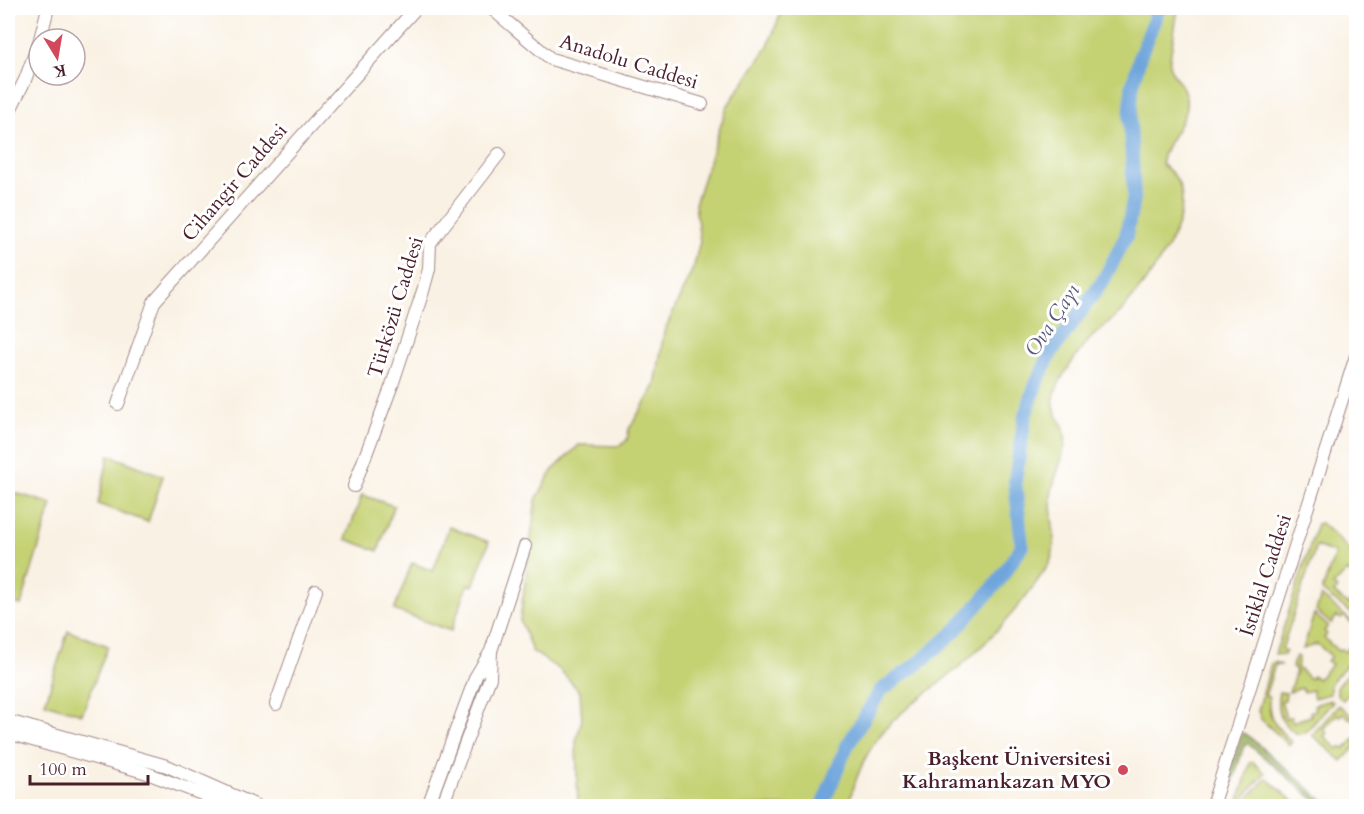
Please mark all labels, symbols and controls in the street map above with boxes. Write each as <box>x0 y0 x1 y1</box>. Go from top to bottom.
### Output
north arrow <box>27 27 87 87</box>
street label: Anadolu Caddesi <box>556 28 702 96</box>
text: K <box>51 59 68 83</box>
street label: Cihangir Caddesi <box>176 117 293 247</box>
street label: Türközü Caddesi <box>361 233 430 381</box>
water label: Ova Çayı <box>1018 278 1087 362</box>
street label: İstiklal Caddesi <box>1233 510 1298 640</box>
place label: Başkent Üniversitesi Kahramankazan MYO <box>902 745 1111 795</box>
scale bar <box>30 748 148 786</box>
text: 100 m <box>39 757 87 782</box>
marker: Başkent Üniversitesi Kahramankazan MYO <box>1116 763 1130 777</box>

